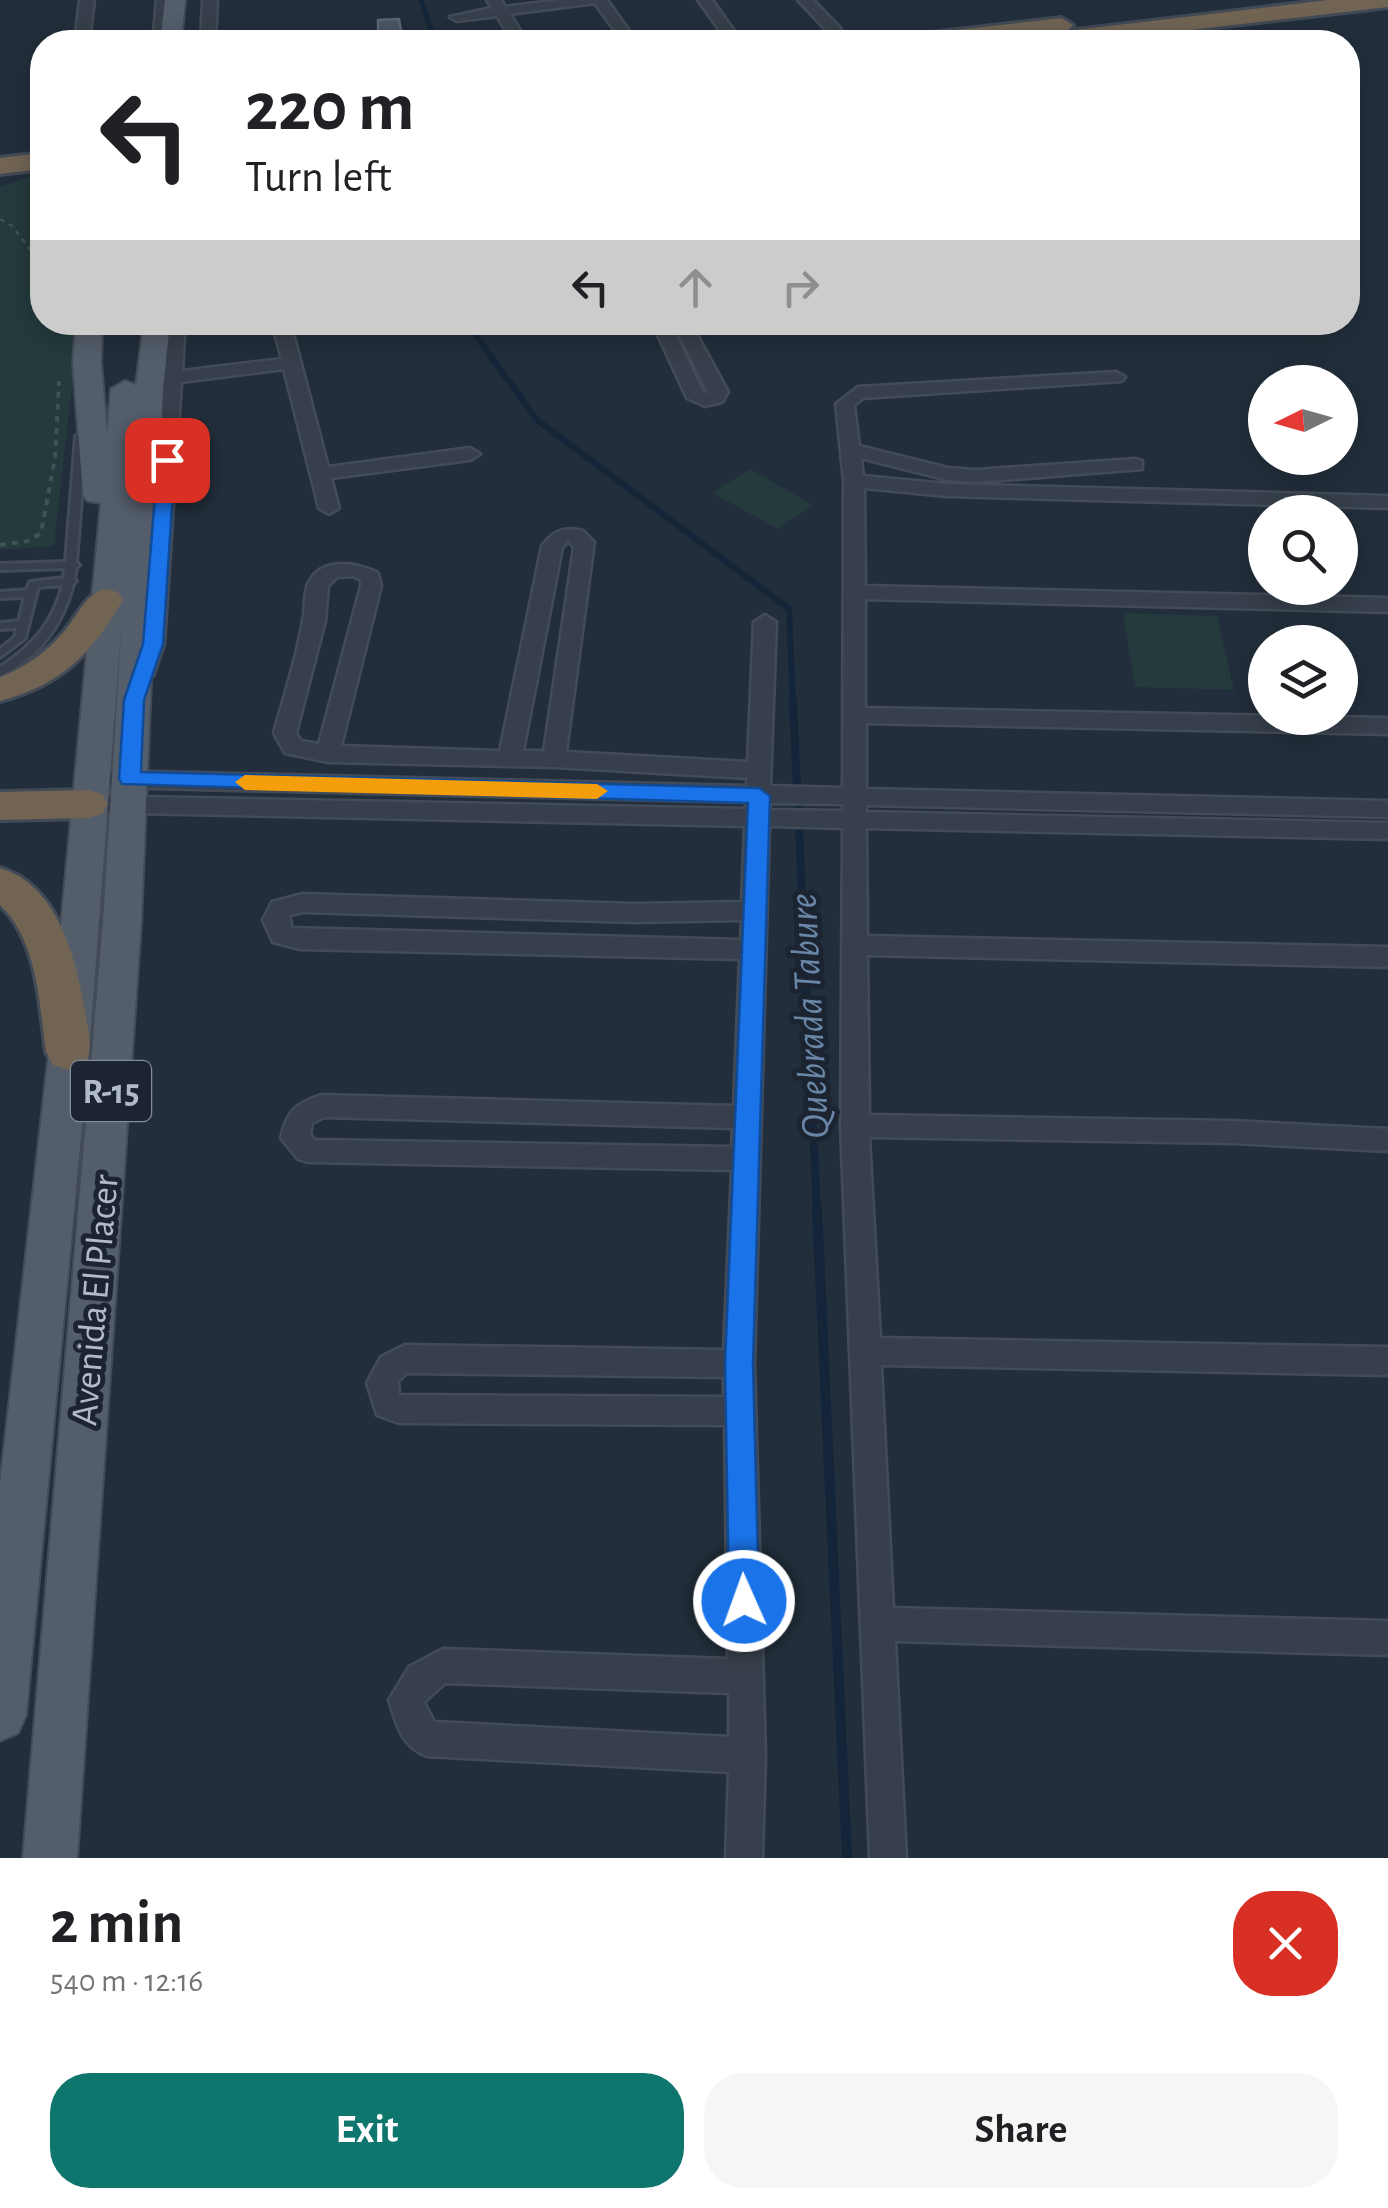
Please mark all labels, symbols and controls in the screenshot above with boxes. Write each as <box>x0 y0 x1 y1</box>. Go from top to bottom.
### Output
icon: left <box>80 70 210 200</box>
text: 220 m <box>245 73 414 143</box>
text: Turn left <box>245 155 392 200</box>
icon: left <box>563 260 618 315</box>
icon: ahead <box>668 260 723 315</box>
icon: right <box>773 260 828 315</box>
north arrow <box>1248 365 1358 475</box>
map controls <box>1248 365 1358 735</box>
pin <box>125 418 210 503</box>
icon: arrive <box>140 433 195 488</box>
button: search <box>1248 495 1358 605</box>
button: layers <box>1248 625 1358 735</box>
water label: Quebrada Tabure <box>784 892 836 1140</box>
road number: R-15 <box>71 1061 151 1121</box>
street label: Avenida El Placer <box>66 1172 126 1427</box>
position arrow <box>692 1549 796 1653</box>
button: close <box>1233 1891 1338 1996</box>
text: 2 min <box>50 1894 183 1954</box>
text: 540 m · 12:16 <box>50 1965 203 1997</box>
button: Exit <box>50 2073 684 2188</box>
button: Share <box>704 2073 1338 2188</box>

